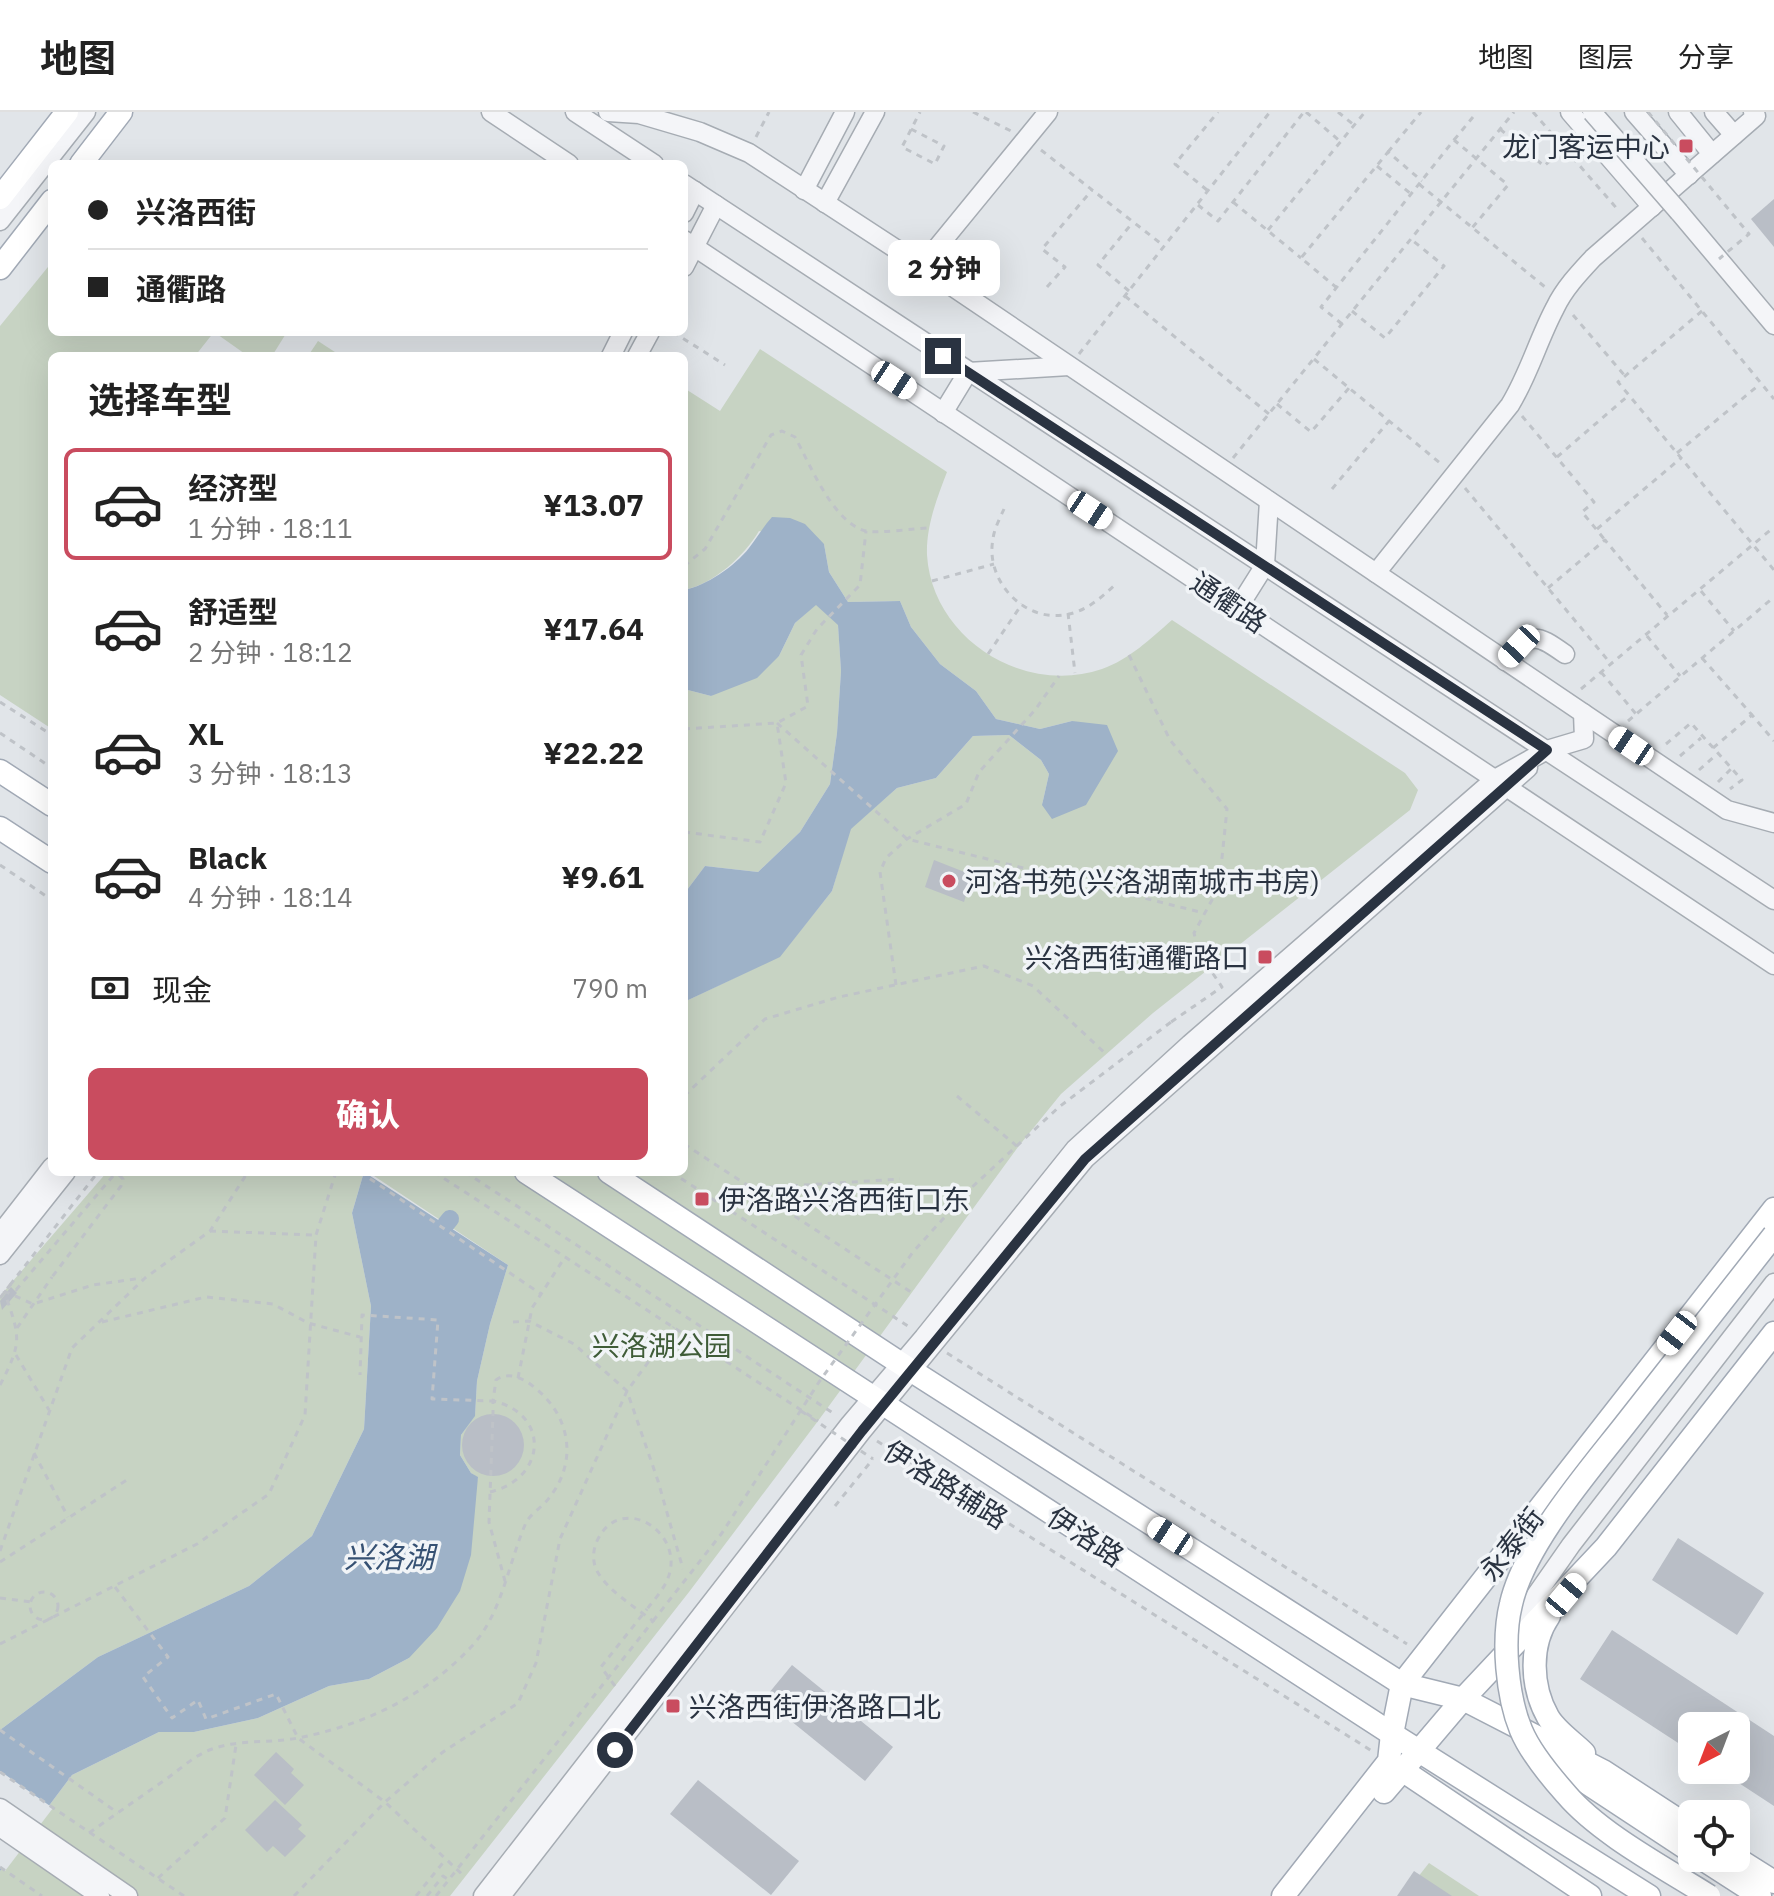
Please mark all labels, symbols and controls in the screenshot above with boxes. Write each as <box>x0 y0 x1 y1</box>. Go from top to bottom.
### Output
text: 地图 <box>40 33 116 82</box>
text: 地图 <box>1478 38 1534 75</box>
text: 图层 <box>1578 38 1634 75</box>
text: 分享 <box>1678 38 1734 75</box>
place label: 龙门客运中心 <box>1502 128 1670 165</box>
marker: 龙门客运中心 <box>1677 137 1695 155</box>
text: 兴洛西街 <box>136 192 256 231</box>
callout: 2 分钟 <box>887 240 999 296</box>
text: 2 分钟 <box>907 251 981 285</box>
text: 通衢路 <box>136 269 226 308</box>
route end <box>925 338 961 374</box>
car <box>867 357 921 403</box>
text: 选择车型 <box>88 376 232 423</box>
icon: car <box>92 468 164 540</box>
text: 经济型 <box>188 468 278 507</box>
text: ¥13.07 <box>543 485 644 524</box>
car <box>1063 487 1117 533</box>
text: 1 分钟 · 18:11 <box>188 511 352 545</box>
street label: 通衢路 <box>1184 563 1274 641</box>
icon: car <box>92 592 164 664</box>
text: 舒适型 <box>188 592 278 631</box>
text: ¥17.64 <box>543 609 644 648</box>
car <box>1494 620 1544 672</box>
text: 2 分钟 · 18:12 <box>188 635 352 669</box>
text: XL <box>188 714 224 753</box>
icon: car <box>92 716 164 788</box>
car <box>1604 723 1658 769</box>
text: ¥22.22 <box>543 733 644 772</box>
text: 3 分钟 · 18:13 <box>188 756 352 790</box>
text: Black <box>188 838 267 877</box>
icon: car <box>92 840 164 912</box>
text: ¥9.61 <box>561 857 644 896</box>
place label: 河洛书苑(兴洛湖南城市书房) <box>965 863 1320 900</box>
marker: 河洛书苑(兴洛湖南城市书房) <box>940 872 958 890</box>
text: 4 分钟 · 18:14 <box>188 880 352 914</box>
place label: 兴洛西街通衢路口 <box>1025 939 1249 976</box>
marker: 兴洛西街通衢路口 <box>1256 948 1274 966</box>
icon: cash <box>88 966 132 1010</box>
text: 现金 <box>152 970 212 1009</box>
text: 790 m <box>572 971 648 1005</box>
button: 确认 <box>88 1068 648 1160</box>
place label: 伊洛路兴洛西街口东 <box>718 1181 970 1218</box>
marker: 伊洛路兴洛西街口东 <box>693 1190 711 1208</box>
car <box>1653 1307 1701 1359</box>
park label: 兴洛湖公园 <box>592 1327 732 1364</box>
street label: 伊洛路辅路 <box>877 1431 1015 1537</box>
street label: 伊洛路 <box>1041 1498 1131 1574</box>
street label: 永泰街 <box>1471 1500 1551 1588</box>
car <box>1143 1513 1197 1559</box>
water label: 兴洛湖 <box>344 1537 438 1576</box>
car <box>1541 1569 1591 1621</box>
place label: 兴洛西街伊洛路口北 <box>689 1688 941 1725</box>
marker: 兴洛西街伊洛路口北 <box>664 1697 682 1715</box>
north arrow <box>1678 1712 1750 1784</box>
map controls <box>1678 1712 1750 1872</box>
route start <box>597 1732 633 1768</box>
button: locate <box>1678 1800 1750 1872</box>

